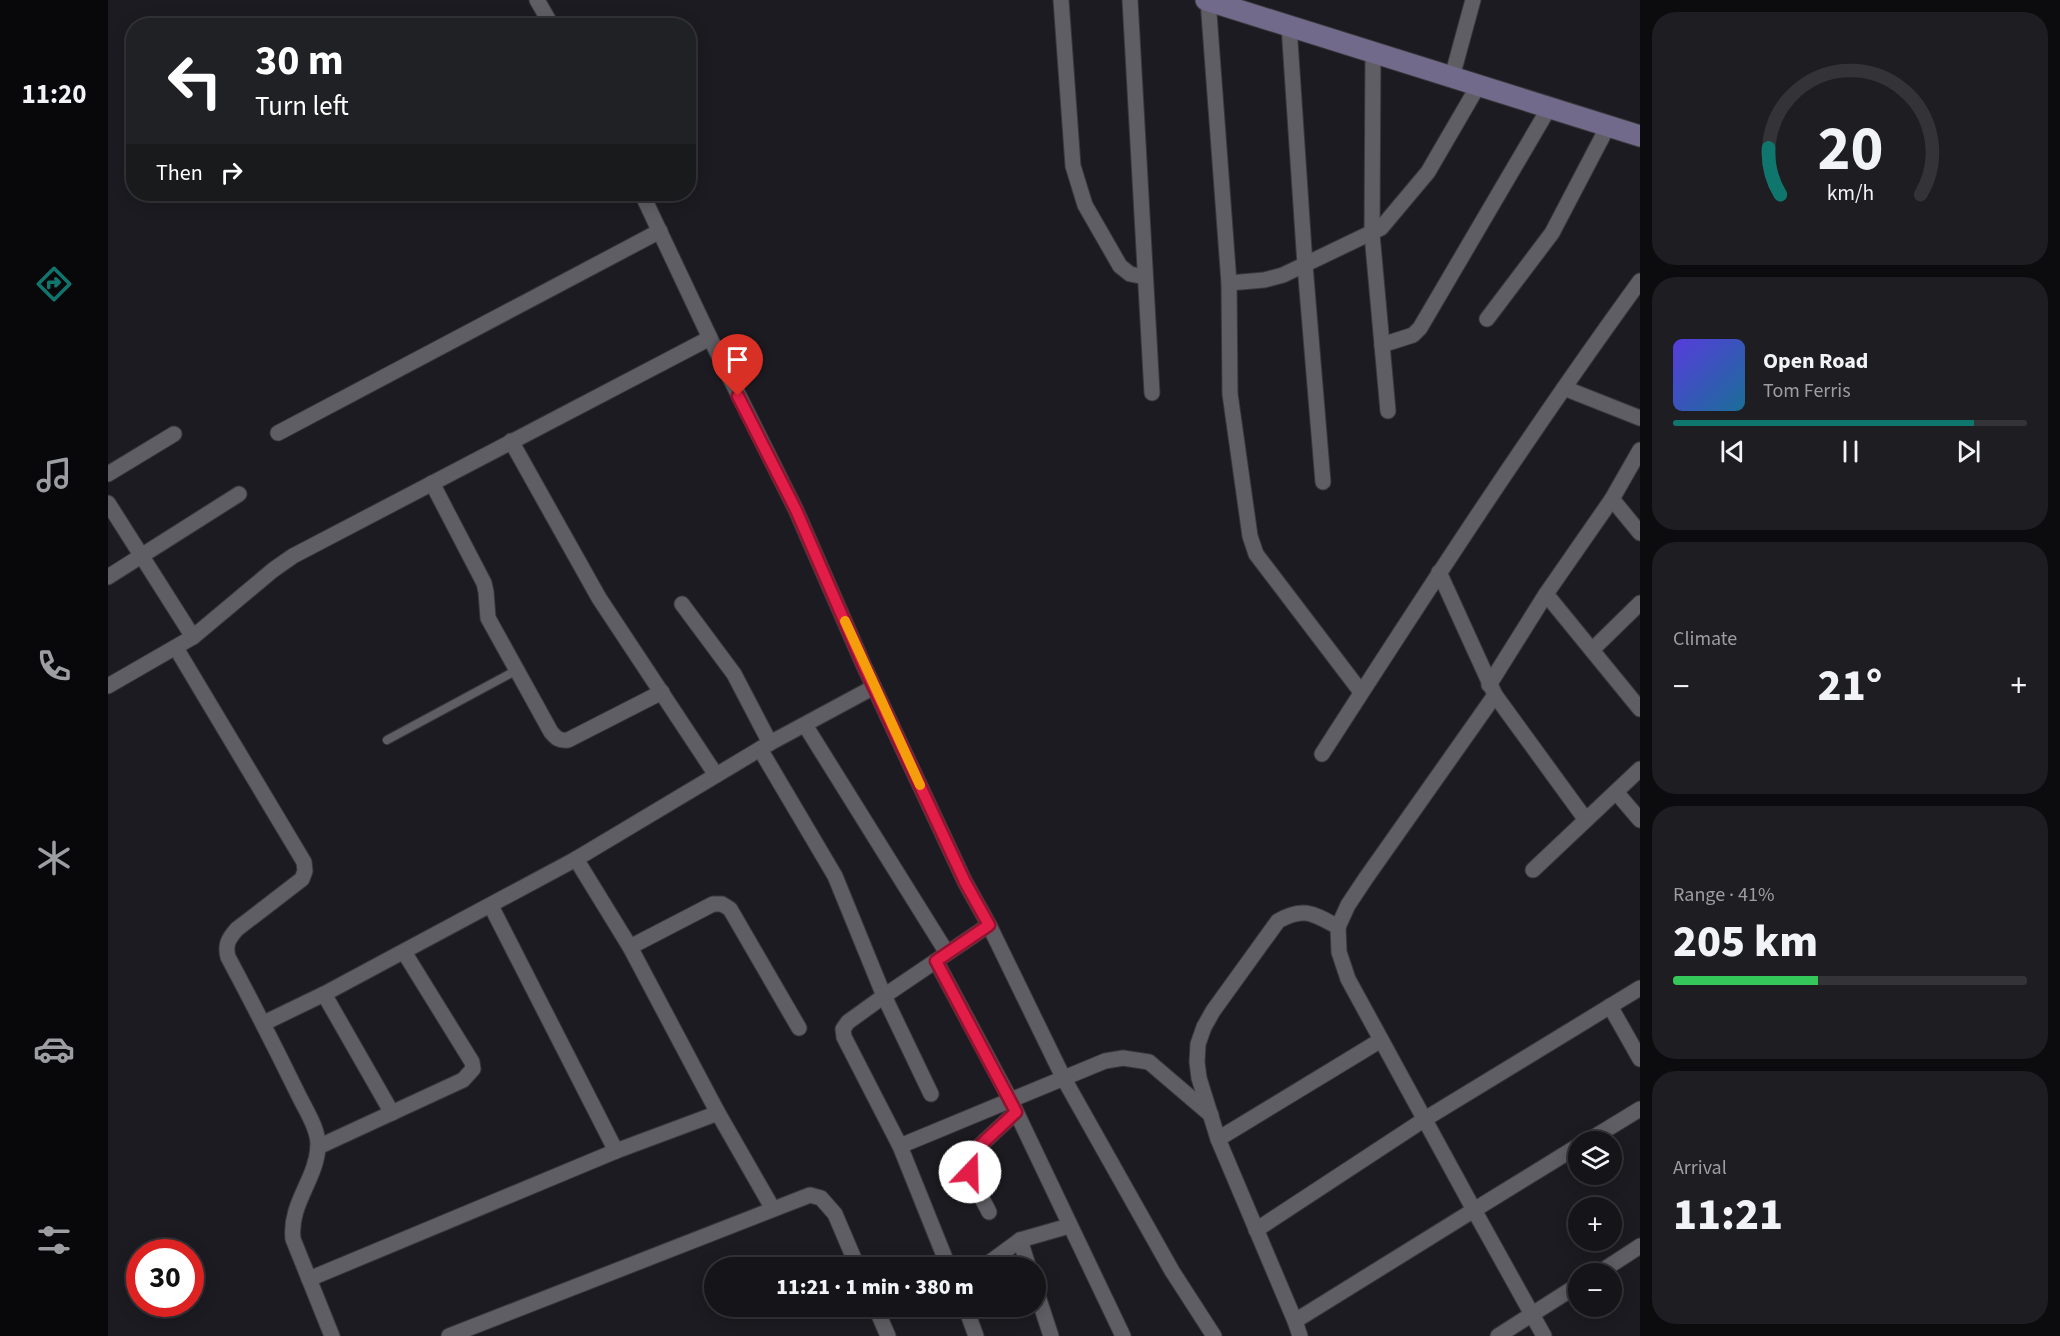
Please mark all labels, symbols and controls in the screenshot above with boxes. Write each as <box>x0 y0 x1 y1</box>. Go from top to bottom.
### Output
text: 30 m <box>255 31 344 91</box>
icon: left <box>156 42 234 120</box>
text: 11:20 <box>21 75 87 114</box>
text: Turn left <box>255 87 349 126</box>
text: 20 <box>1817 106 1883 195</box>
icon: right <box>215 156 248 189</box>
text: Then <box>156 157 203 189</box>
text: km/h <box>1826 179 1874 210</box>
icon: directions <box>33 263 75 305</box>
pin <box>712 334 763 396</box>
icon: arrive <box>721 343 754 376</box>
text: Open Road <box>1763 345 1868 377</box>
text: Tom Ferris <box>1763 377 1851 405</box>
icon: previous <box>1716 435 1749 468</box>
icon: pause <box>1834 435 1867 468</box>
icon: next <box>1952 435 1985 468</box>
icon: music <box>33 454 75 496</box>
text: Climate <box>1673 625 1737 653</box>
icon: phone <box>33 645 75 687</box>
text: 21° <box>1818 654 1882 718</box>
text: − <box>1673 663 1689 710</box>
text: + <box>2011 663 2027 710</box>
icon: climate <box>33 837 75 879</box>
text: Range · 41% <box>1673 881 1774 909</box>
text: 205 km <box>1673 910 1818 974</box>
icon: car <box>33 1028 75 1070</box>
map controls <box>1568 1131 1622 1317</box>
button: layers <box>1568 1131 1622 1185</box>
position arrow <box>938 1140 1002 1204</box>
text: Arrival <box>1673 1154 1727 1182</box>
text: 11:21 <box>1673 1183 1783 1247</box>
button: + <box>1568 1197 1622 1251</box>
icon: filters <box>33 1219 75 1261</box>
speed limit sign: 30 <box>126 1239 204 1317</box>
button: − <box>1568 1263 1622 1317</box>
text: 11:21 · 1 min · 380 m <box>776 1271 974 1303</box>

